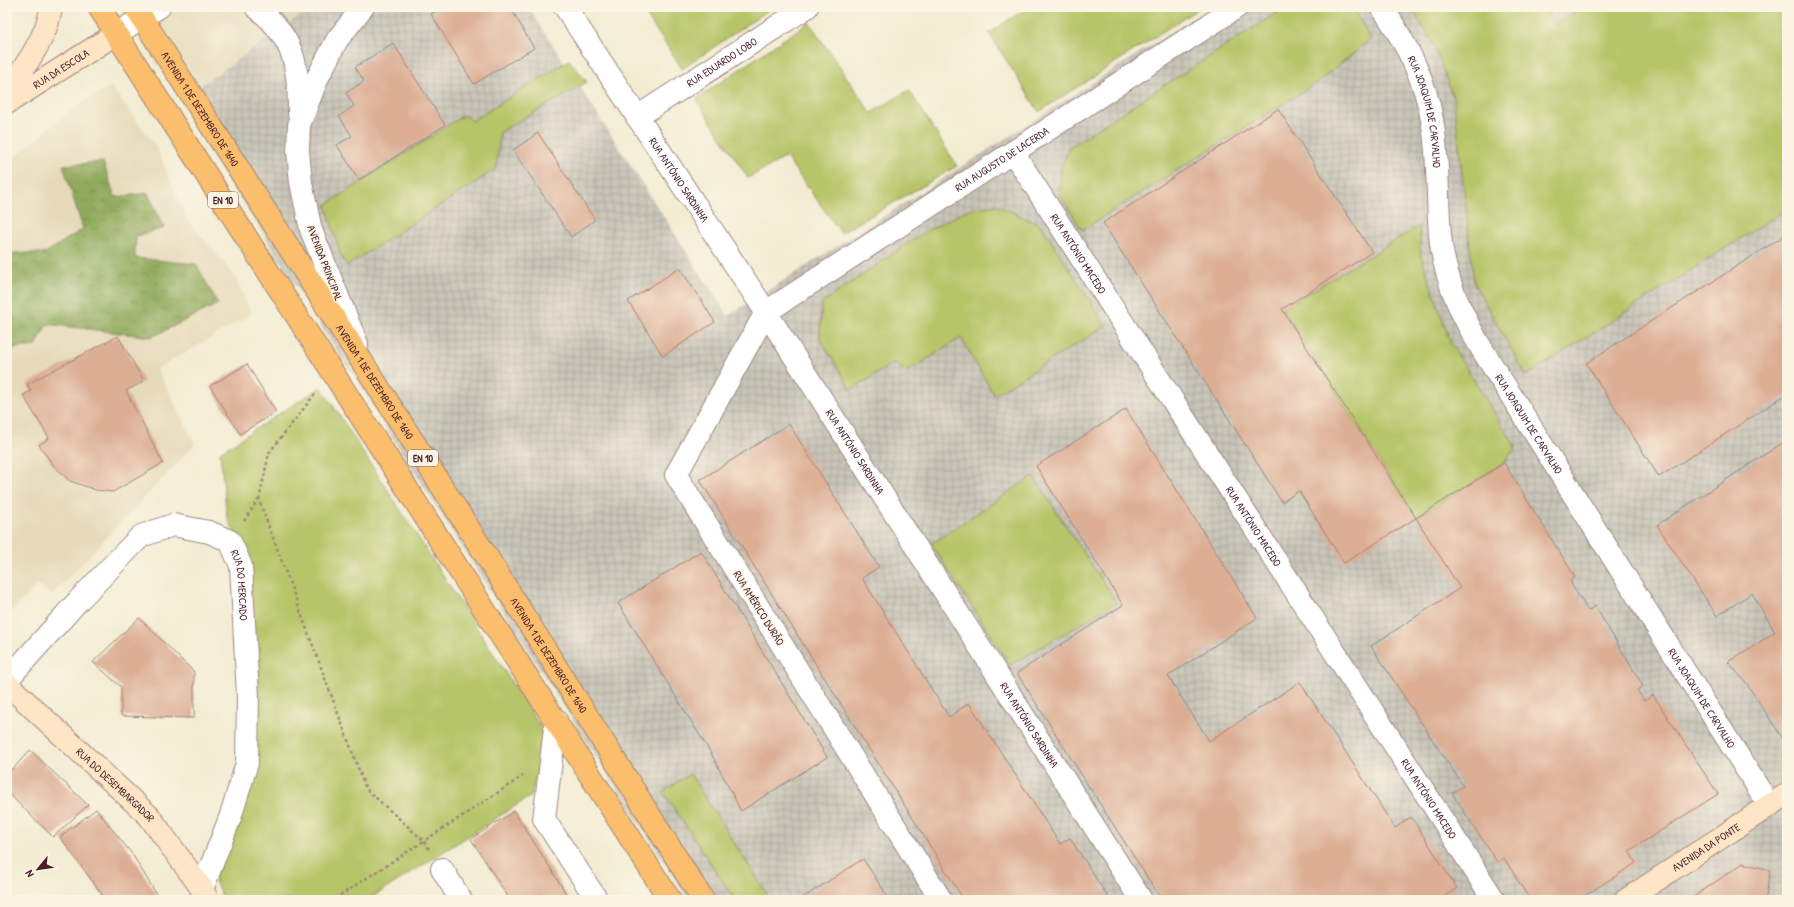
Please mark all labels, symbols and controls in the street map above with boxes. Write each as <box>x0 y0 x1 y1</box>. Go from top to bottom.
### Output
street label: RUA EDUARDO LOBO <box>684 34 760 90</box>
street label: RUA DA ESCOLA <box>30 45 92 92</box>
street label: AVENIDA 1 DE DEZEMBRO DE 1640 <box>158 49 242 169</box>
street label: RUA JOAQUIM DE CARVALHO <box>1405 53 1444 168</box>
street label: RUA AUGUSTO DE LACERDA <box>952 123 1052 195</box>
street label: RUA ANTÓNIO SARDINHA <box>646 135 712 225</box>
road number: EN 10 <box>208 192 238 208</box>
street label: RUA ANTÓNIO MACEDO <box>1047 211 1109 297</box>
street label: AVENIDA PRINCIPAL <box>304 223 346 303</box>
street label: AVENIDA 1 DE DEZEMBRO DE 1640 <box>333 322 417 442</box>
street label: RUA JOAQUIM DE CARVALHO <box>1492 371 1566 477</box>
street label: RUA ANTÓNIO SARDINHA <box>823 407 888 497</box>
road number: EN 10 <box>408 450 438 466</box>
street label: RUA ANTÓNIO MACEDO <box>1223 483 1285 569</box>
street label: RUA DO MERCADO <box>228 547 251 621</box>
street label: RUA AMÉRICO DURÃO <box>730 568 788 648</box>
street label: AVENIDA 1 DE DEZEMBRO DE 1640 <box>507 595 590 715</box>
street label: RUA JOAQUIM DE CARVALHO <box>1665 646 1738 751</box>
street label: RUA ANTÓNIO SARDINHA <box>997 680 1062 771</box>
street label: RUA DO DESEMBARGADOR <box>73 745 158 824</box>
street label: RUA ANTÓNIO MACEDO <box>1398 756 1460 842</box>
street label: AVENIDA DA PONTE <box>1670 820 1743 875</box>
north arrow <box>18 849 58 889</box>
text: N <box>22 868 37 880</box>

